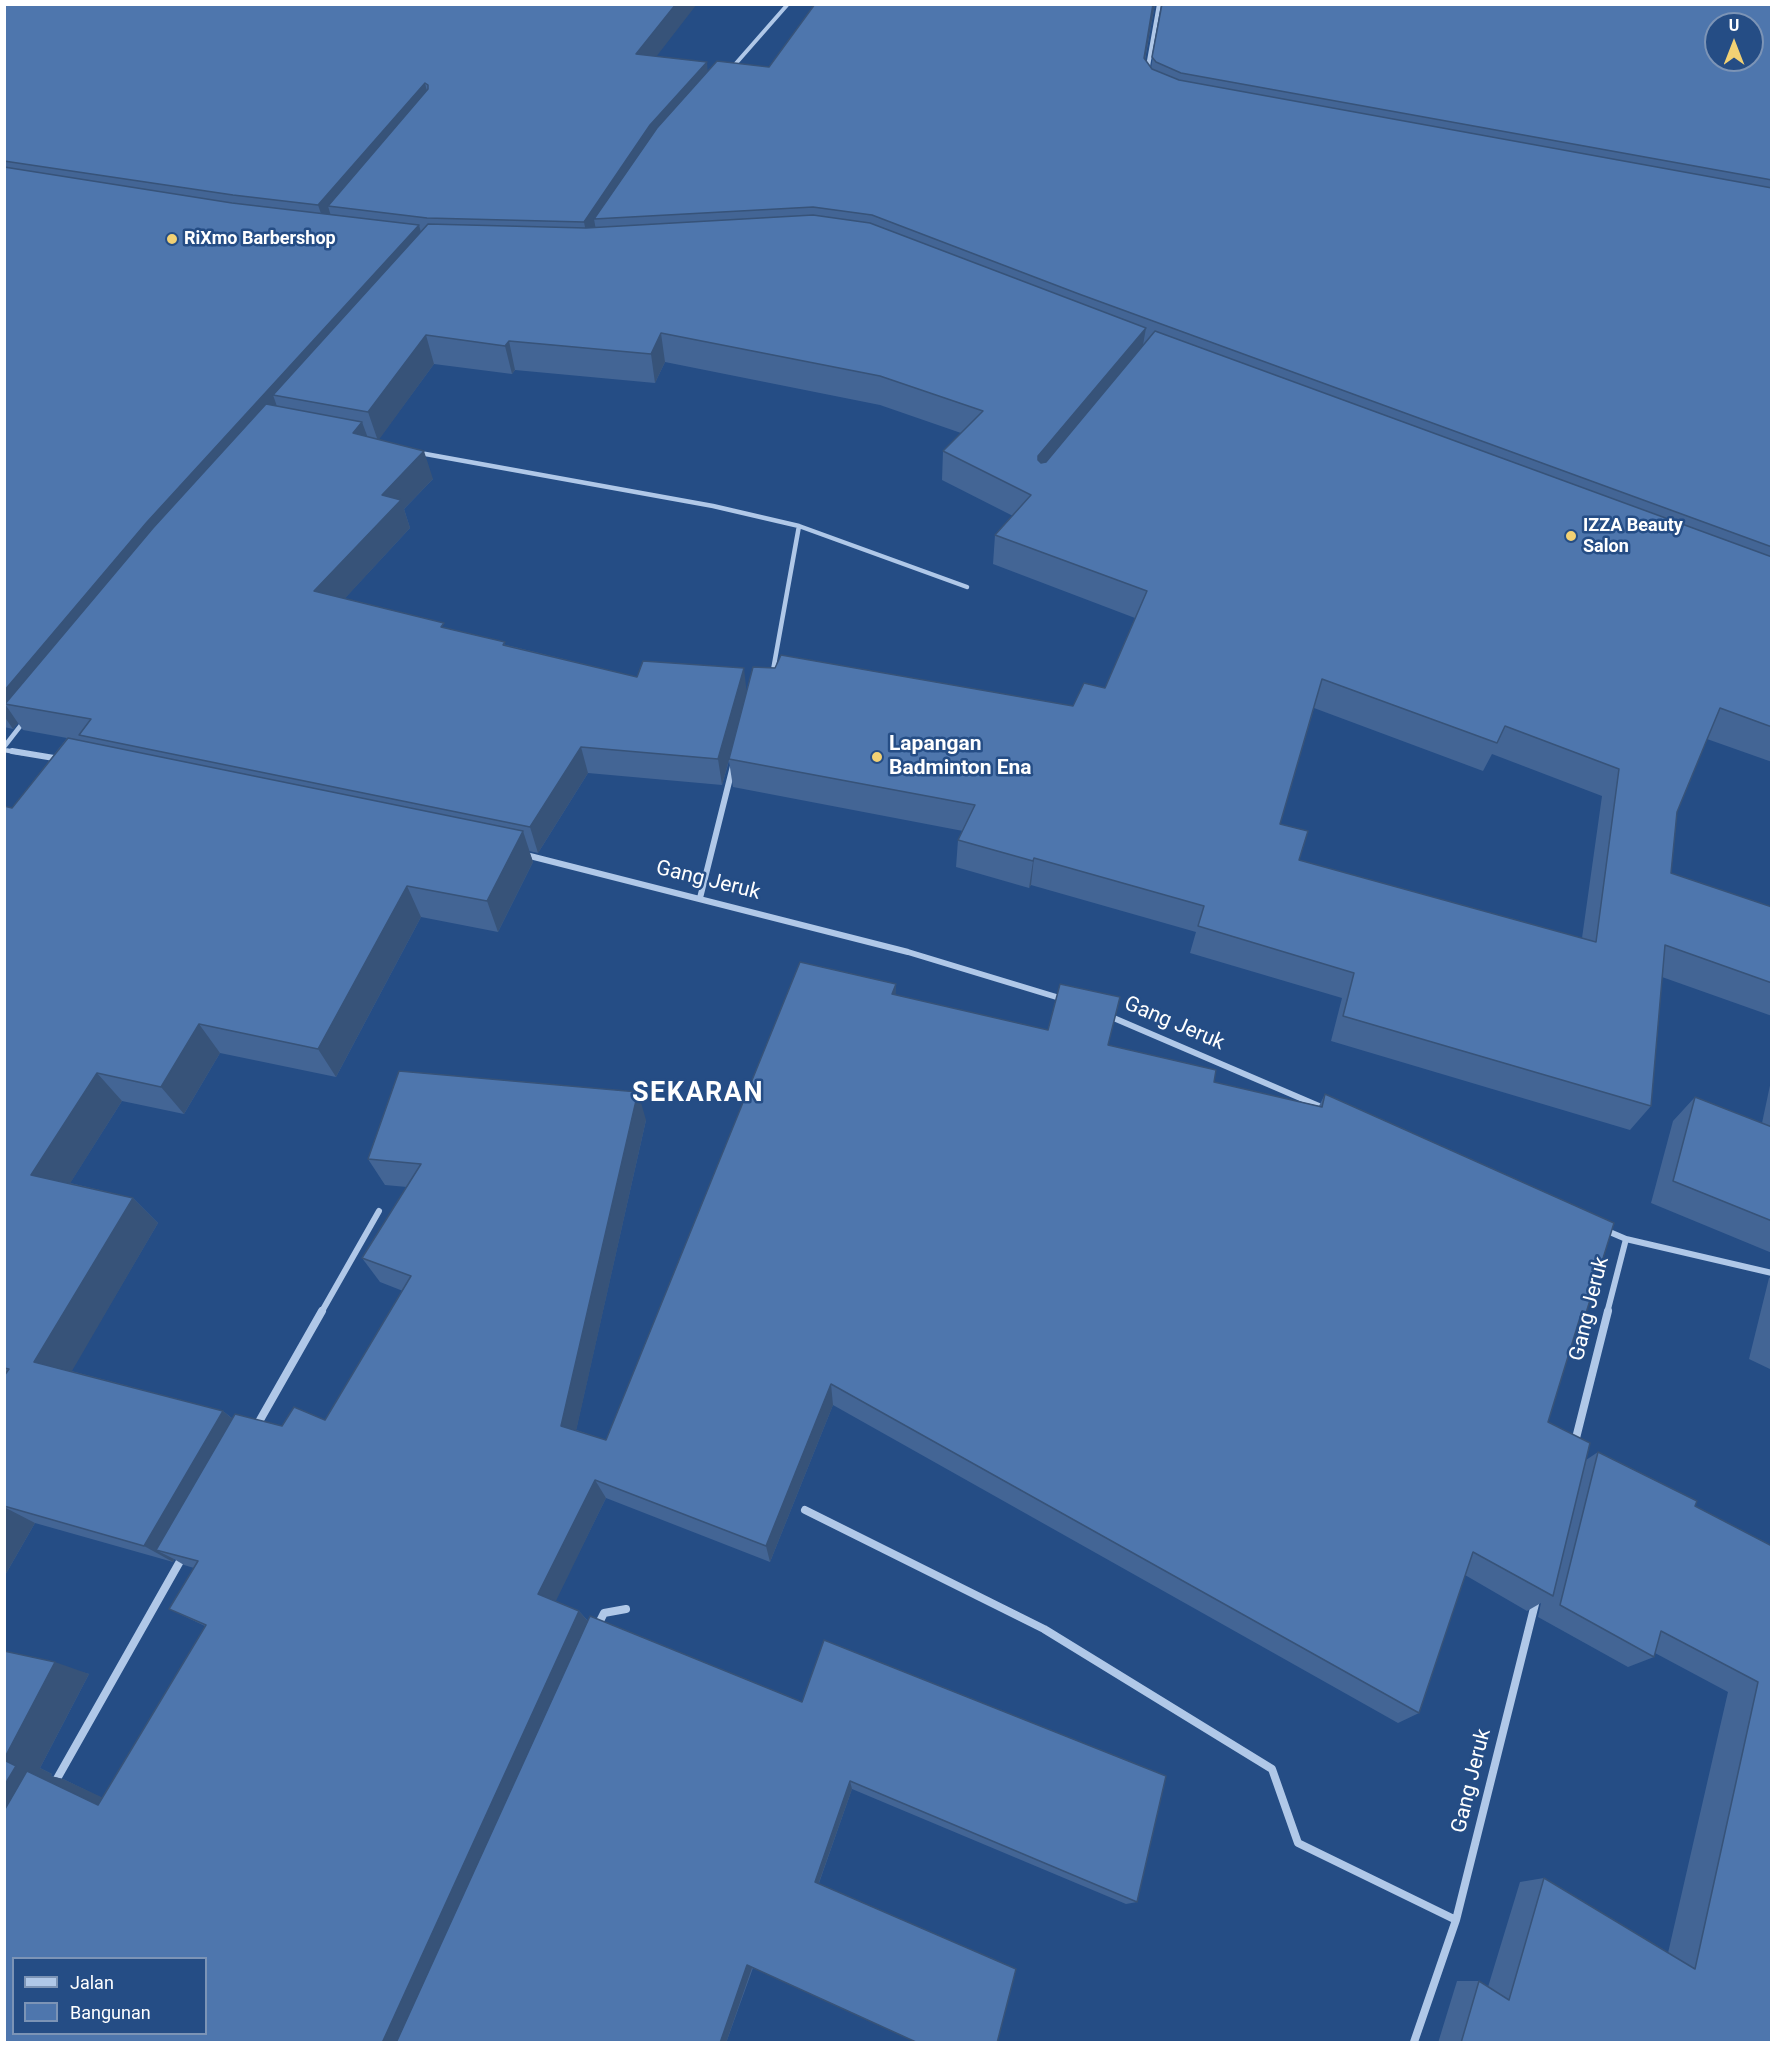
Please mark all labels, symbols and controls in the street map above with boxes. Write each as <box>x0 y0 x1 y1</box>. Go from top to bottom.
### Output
north arrow <box>1704 12 1764 72</box>
text: U <box>1729 16 1739 35</box>
place label: RiXmo Barbershop <box>184 228 336 250</box>
marker: RiXmo Barbershop <box>165 232 179 246</box>
place label: IZZA Beauty Salon <box>1583 515 1683 558</box>
marker: IZZA Beauty Salon <box>1564 529 1578 543</box>
place label: Lapangan Badminton Ena <box>889 732 1031 782</box>
marker: Lapangan Badminton Ena <box>870 750 884 764</box>
street label: Gang Jeruk <box>653 856 763 906</box>
street label: Gang Jeruk <box>1120 992 1228 1056</box>
district label: SEKARAN <box>632 1078 764 1110</box>
street label: Gang Jeruk <box>1565 1254 1615 1364</box>
street label: Gang Jeruk <box>1447 1726 1497 1836</box>
legend <box>12 1957 207 2035</box>
text: Jalan <box>70 1972 114 1993</box>
text: Bangunan <box>70 2002 151 2023</box>

